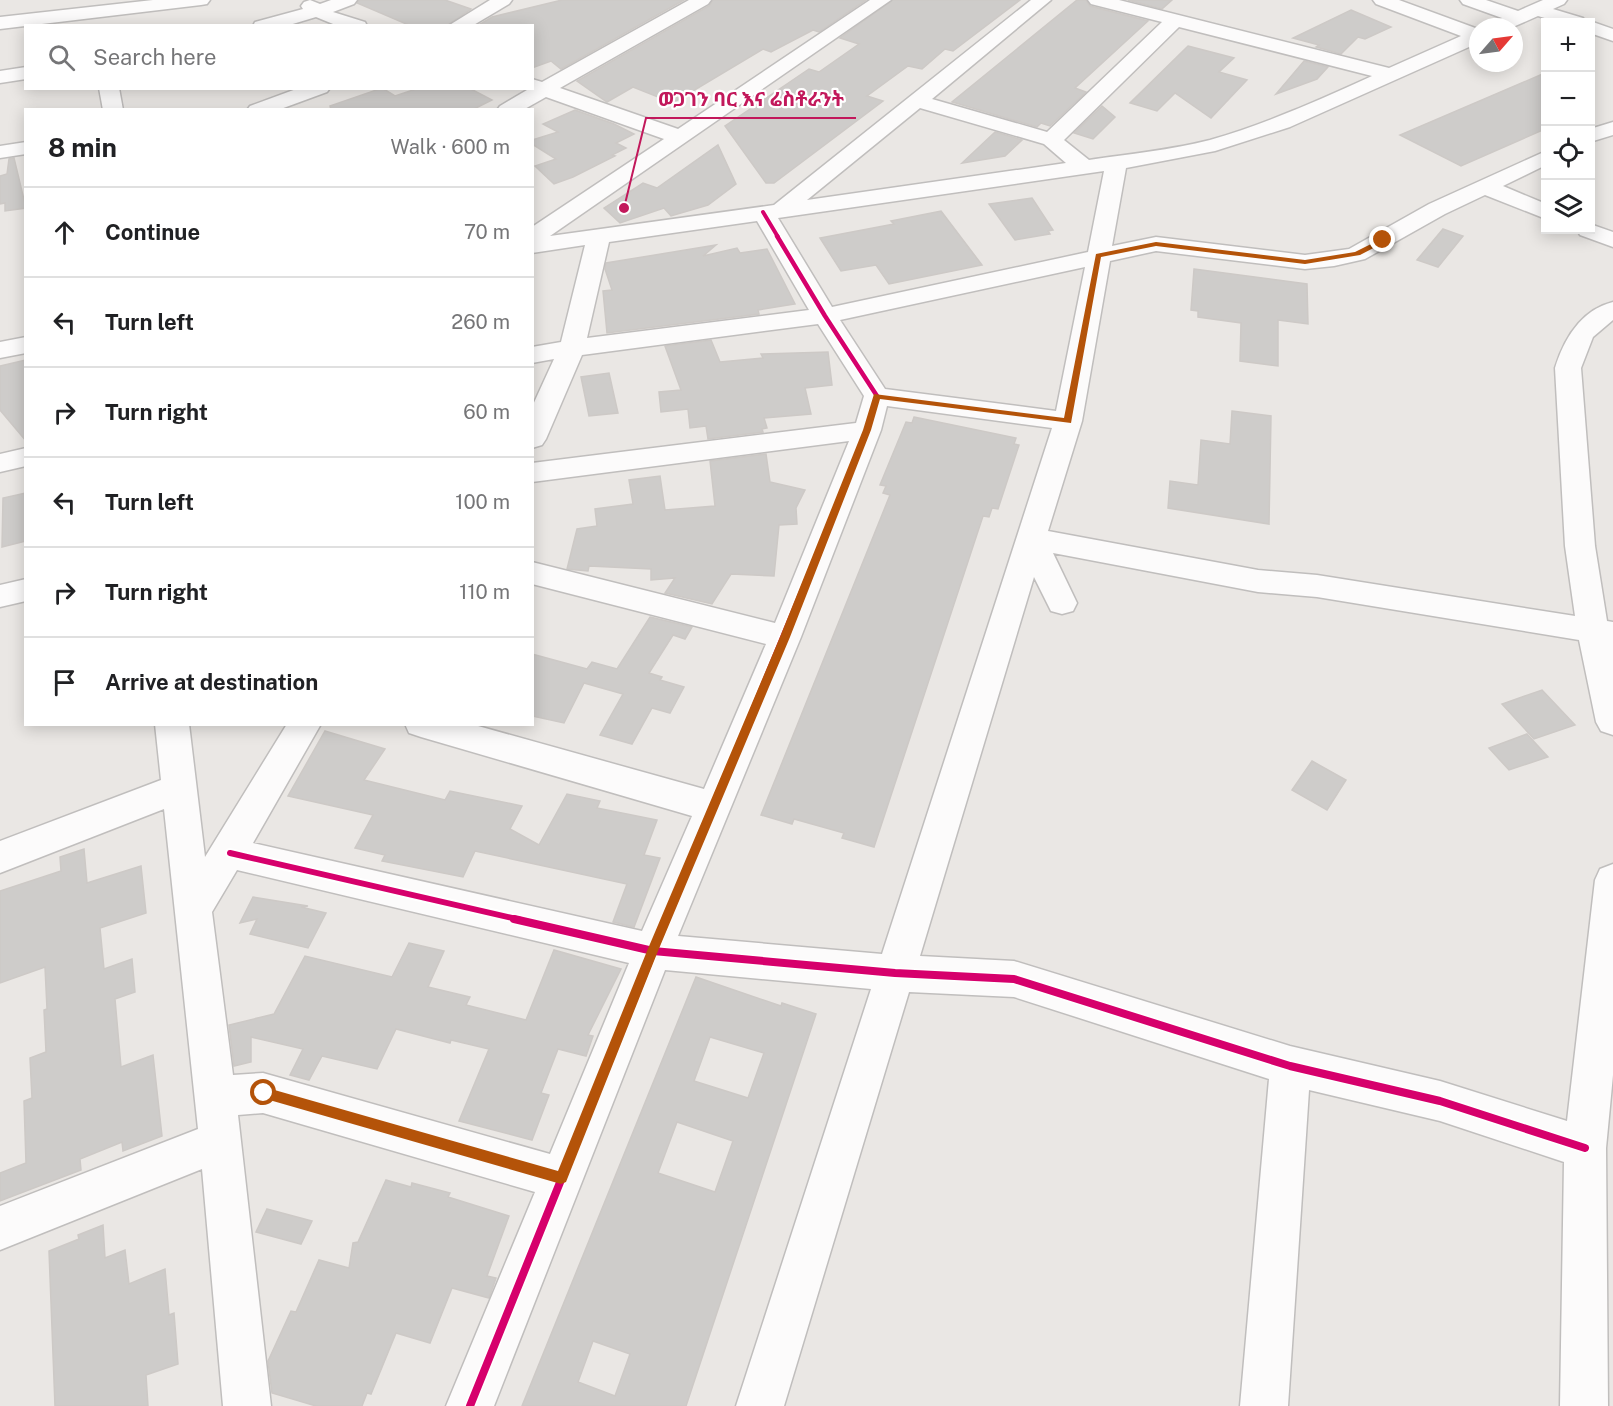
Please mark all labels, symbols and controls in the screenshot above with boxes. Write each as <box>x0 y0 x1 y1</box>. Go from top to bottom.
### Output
north arrow <box>1469 18 1523 72</box>
map controls <box>1541 18 1595 234</box>
button: + <box>1541 18 1595 72</box>
search box <box>24 24 534 90</box>
icon: search <box>45 41 78 74</box>
text: Search here <box>93 44 217 70</box>
button: − <box>1541 72 1595 126</box>
callout: ወጋገን ባር እና ሬስቶራንት <box>646 80 856 118</box>
text: ወጋገን ባር እና ሬስቶራንት <box>658 87 845 111</box>
button: locate <box>1541 126 1595 180</box>
text: 8 min <box>48 132 117 163</box>
text: Walk · 600 m <box>391 135 510 159</box>
button: layers <box>1541 180 1595 234</box>
icon: ahead <box>48 216 81 249</box>
text: Continue <box>105 219 200 245</box>
text: 70 m <box>464 220 510 244</box>
route end <box>1369 226 1395 252</box>
icon: left <box>48 306 81 339</box>
text: Turn left <box>105 309 194 335</box>
text: 260 m <box>451 310 510 334</box>
icon: right <box>48 396 81 429</box>
text: Turn right <box>105 399 208 425</box>
text: 60 m <box>463 400 510 424</box>
icon: left <box>48 486 81 519</box>
text: Turn left <box>105 489 194 515</box>
text: 100 m <box>455 490 510 514</box>
icon: right <box>48 576 81 609</box>
text: Turn right <box>105 579 208 605</box>
text: 110 m <box>459 580 510 604</box>
icon: arrive <box>48 666 81 699</box>
text: Arrive at destination <box>105 669 318 695</box>
route start <box>250 1079 276 1105</box>

